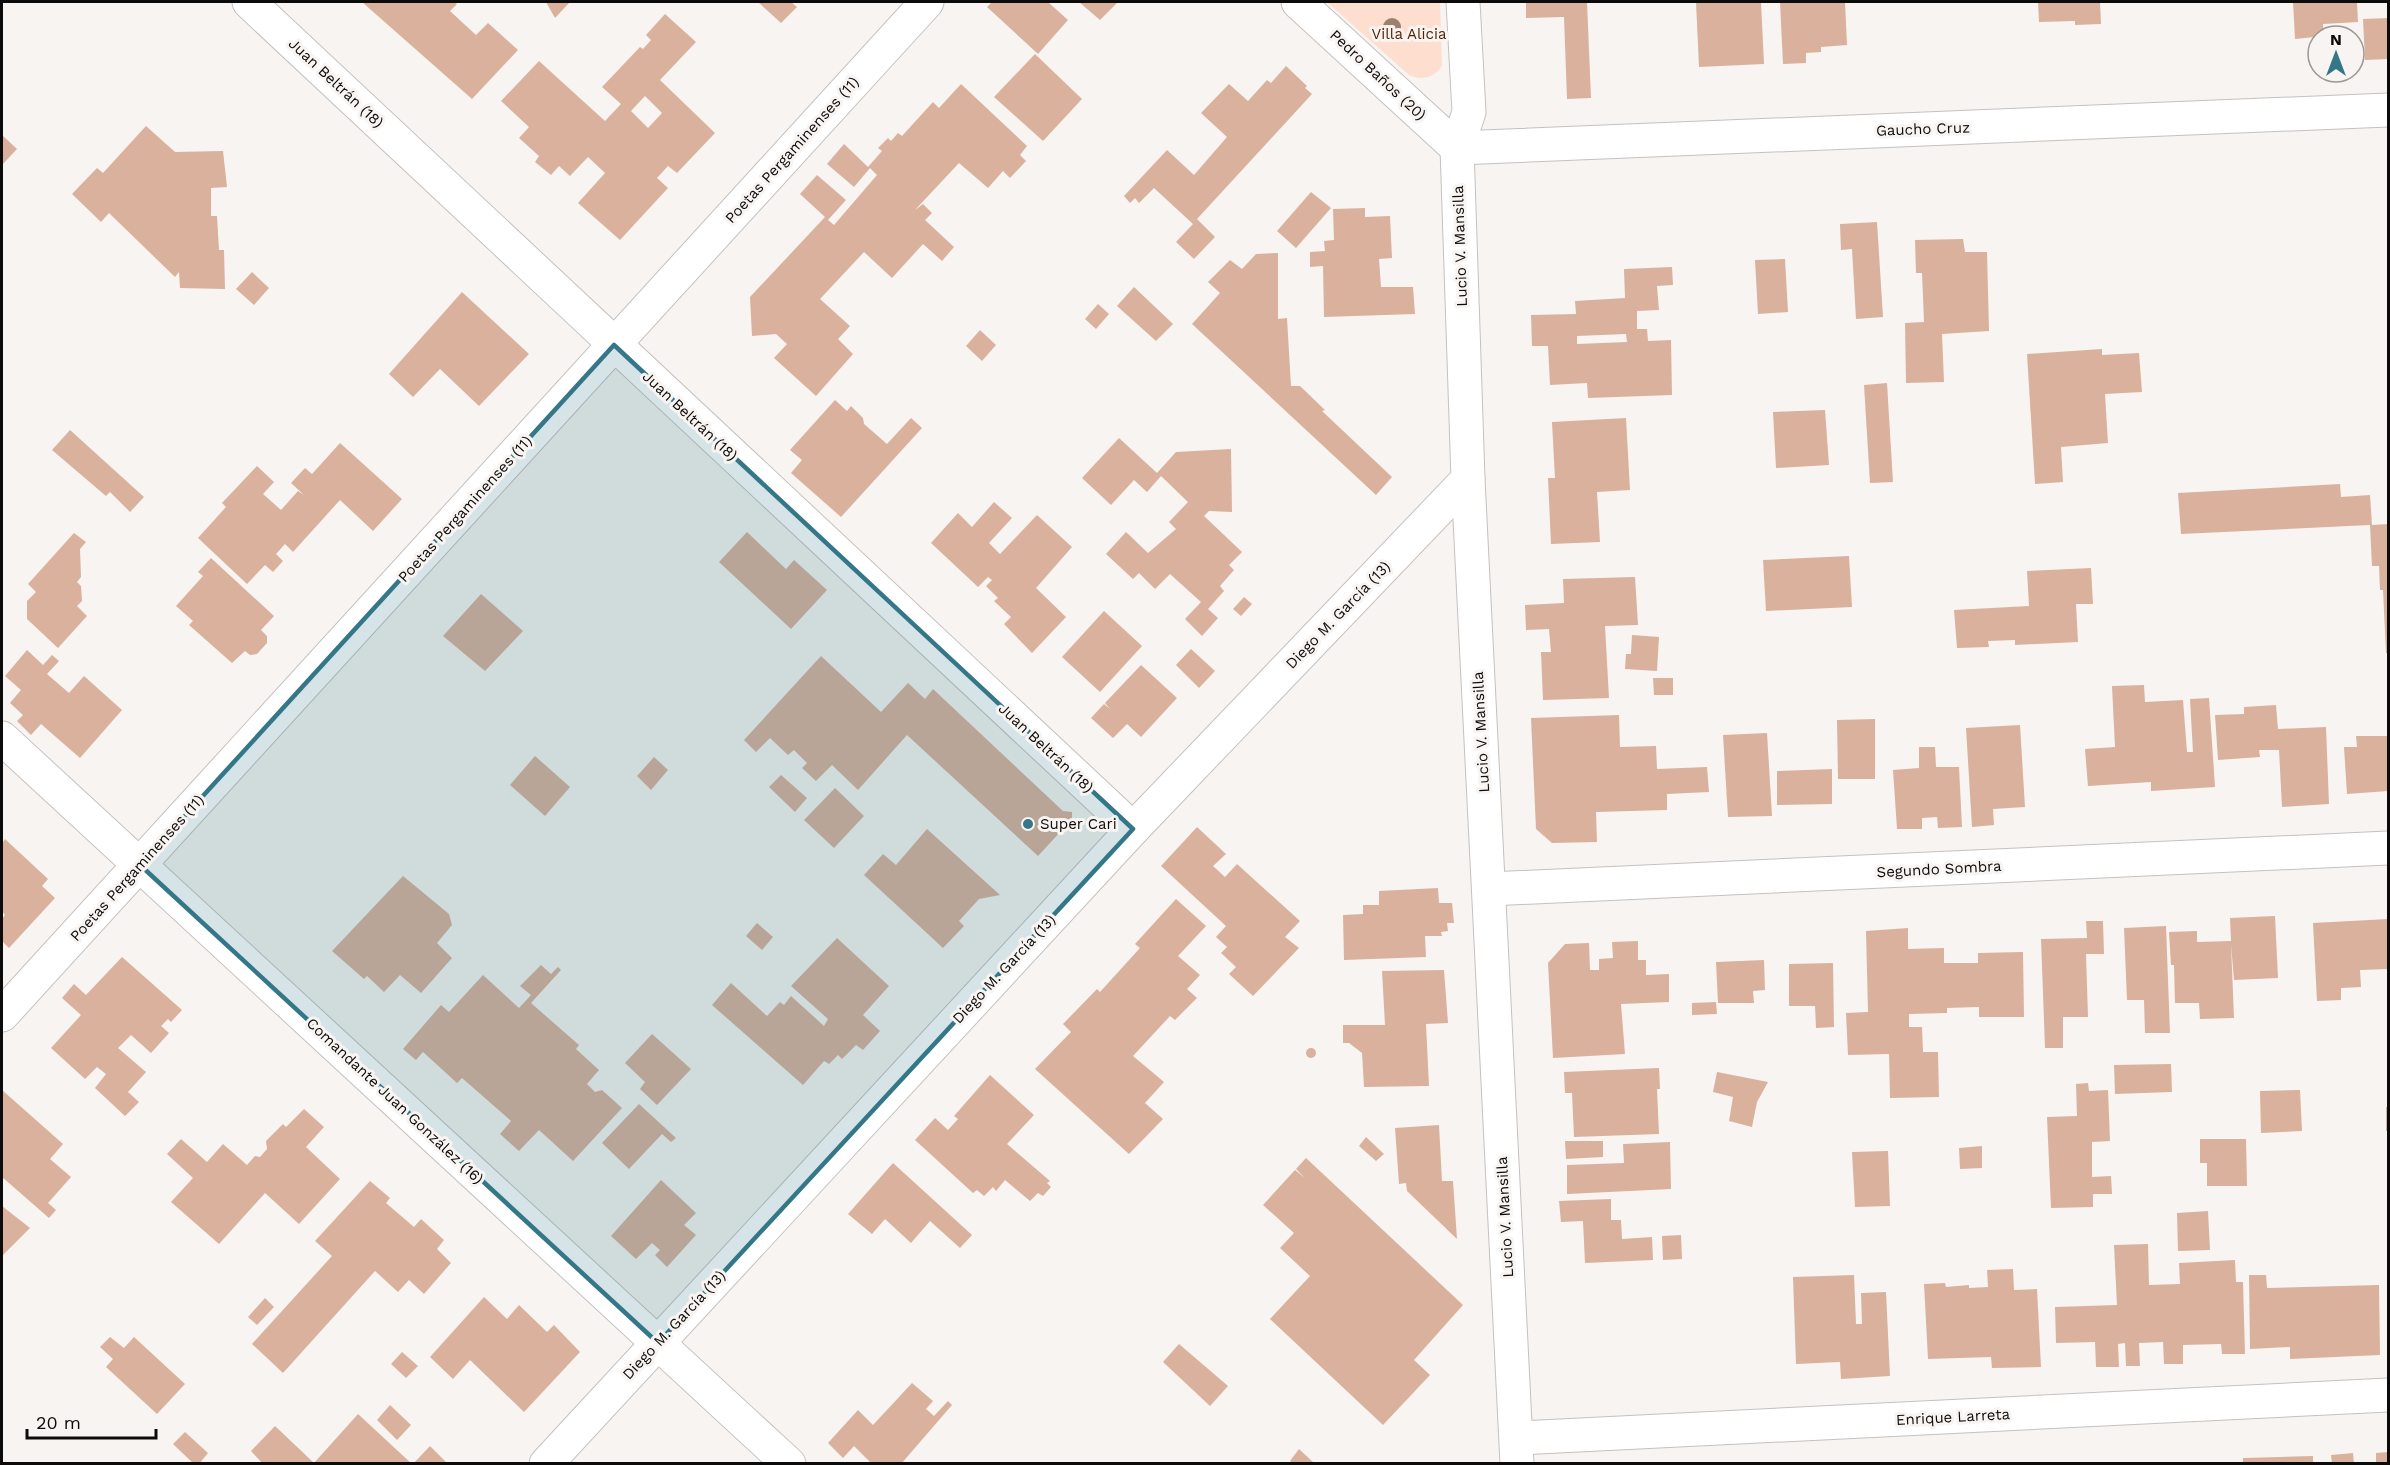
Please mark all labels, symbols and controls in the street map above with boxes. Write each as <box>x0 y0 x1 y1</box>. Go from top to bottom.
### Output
north arrow <box>2306 24 2366 84</box>
park label: Villa Alicia <box>1372 25 1447 43</box>
street label: Pedro Baños (20) <box>1326 26 1430 124</box>
text: N <box>2330 30 2342 49</box>
street label: Juan Beltrán (18) <box>285 34 387 132</box>
street label: Poetas Pergaminenses (11) <box>721 73 863 227</box>
street label: Gaucho Cruz <box>1876 118 1970 140</box>
street label: Lucio V. Mansilla <box>1449 185 1471 307</box>
street label: Juan Beltrán (18) <box>639 367 741 465</box>
street label: Poetas Pergaminenses (11) <box>394 432 536 586</box>
street label: Diego M. García (13) <box>1282 557 1394 673</box>
street label: Lucio V. Mansilla <box>1469 671 1493 793</box>
street label: Juan Beltrán (18) <box>995 699 1097 797</box>
street label: Poetas Pergaminenses (11) <box>66 791 208 945</box>
place label: Super Cari <box>1040 815 1117 833</box>
marker: Super Cari <box>1021 817 1035 831</box>
street label: Segundo Sombra <box>1876 857 2002 881</box>
street label: Diego M. García (13) <box>949 911 1059 1027</box>
street label: Comandante Juan González (16) <box>303 1014 487 1188</box>
street label: Lucio V. Mansilla <box>1493 1156 1517 1278</box>
street label: Diego M. García (13) <box>619 1267 729 1383</box>
scale bar <box>27 1402 156 1440</box>
street label: Enrique Larreta <box>1896 1405 2011 1429</box>
text: 20 m <box>36 1412 81 1433</box>

